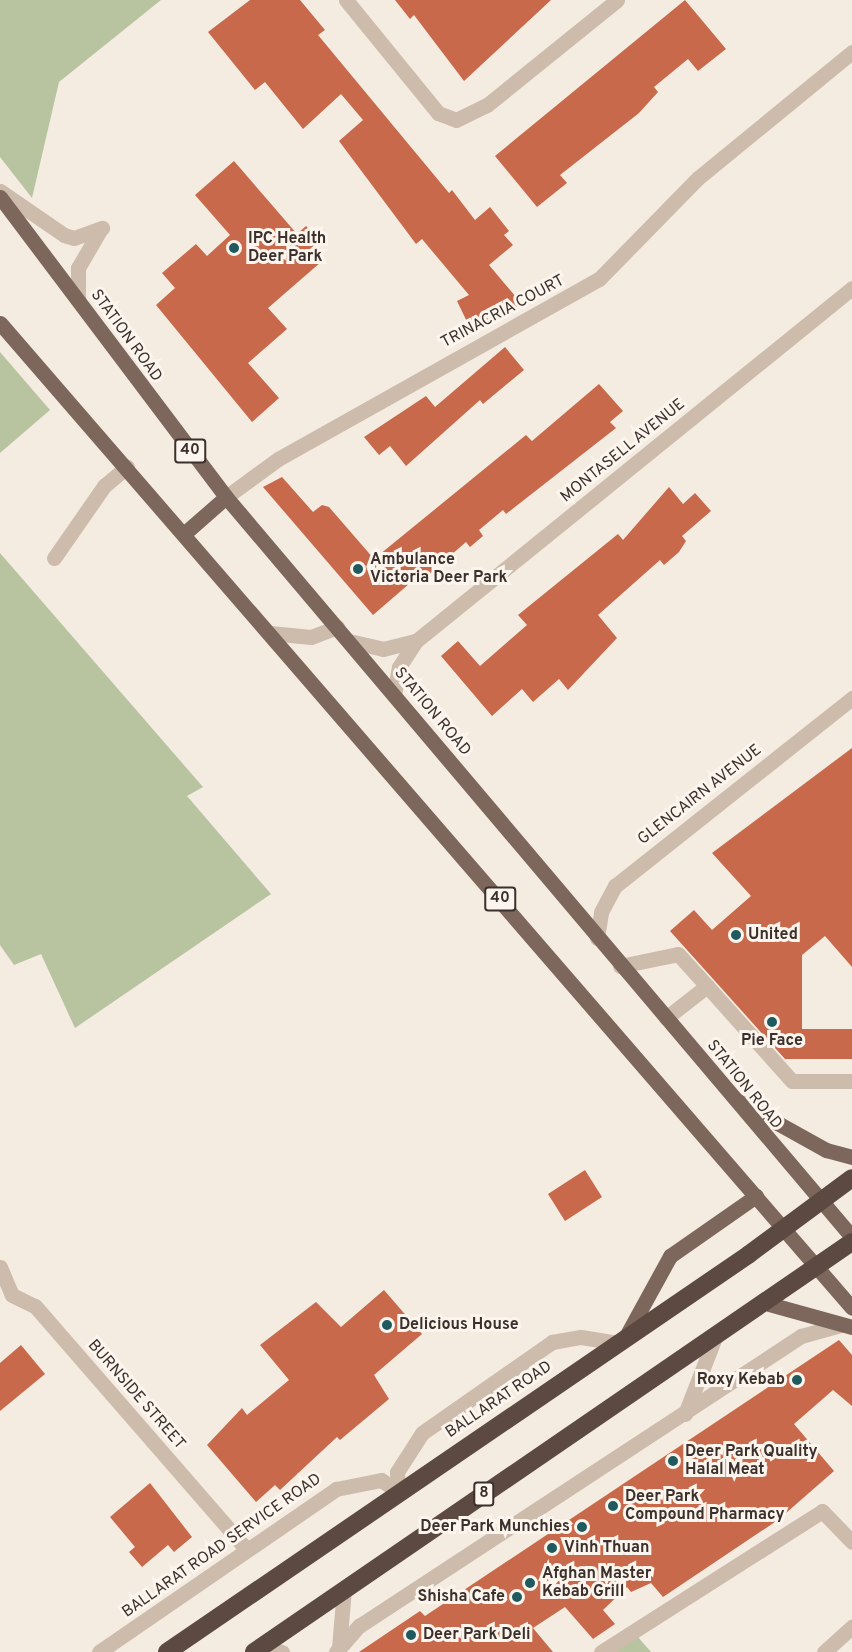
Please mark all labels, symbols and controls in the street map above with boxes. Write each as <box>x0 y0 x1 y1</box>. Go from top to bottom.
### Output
place label: IPC Health Deer Park <box>248 229 326 267</box>
marker: IPC Health Deer Park <box>225 239 243 257</box>
street label: TRINACRIA COURT <box>438 271 568 353</box>
street label: STATION ROAD <box>86 286 166 386</box>
street label: MONTASELL AVENUE <box>557 395 689 507</box>
road number: 40 <box>174 439 207 463</box>
place label: Ambulance Victoria Deer Park <box>370 550 507 588</box>
marker: Ambulance Victoria Deer Park <box>351 562 365 576</box>
street label: STATION ROAD <box>390 664 474 760</box>
street label: GLENCAIRN AVENUE <box>634 740 766 850</box>
road number: 40 <box>484 887 516 911</box>
place label: United <box>748 925 798 945</box>
marker: United <box>729 928 743 942</box>
marker: Pie Face <box>765 1015 779 1029</box>
place label: Pie Face <box>741 1031 803 1051</box>
street label: STATION ROAD <box>702 1037 786 1133</box>
place label: Delicious House <box>399 1315 519 1335</box>
marker: Delicious House <box>380 1318 394 1332</box>
street label: BURNSIDE STREET <box>83 1336 189 1454</box>
street label: BALLARAT ROAD <box>442 1357 556 1443</box>
place label: Roxy Kebab <box>697 1370 785 1390</box>
marker: Roxy Kebab <box>790 1373 804 1387</box>
place label: Deer Park Quality Halal Meat <box>685 1442 818 1480</box>
marker: Deer Park Quality Halal Meat <box>666 1454 680 1468</box>
street label: BALLARAT ROAD SERVICE ROAD <box>118 1470 326 1622</box>
road number: 8 <box>472 1482 496 1506</box>
place label: Deer Park Compound Pharmacy <box>625 1487 785 1525</box>
marker: Deer Park Compound Pharmacy <box>606 1499 620 1513</box>
place label: Deer Park Munchies <box>420 1517 570 1537</box>
marker: Deer Park Munchies <box>575 1520 589 1534</box>
place label: Vinh Thuan <box>564 1538 649 1558</box>
marker: Vinh Thuan <box>545 1541 559 1555</box>
place label: Afghan Master Kebab Grill <box>542 1564 651 1602</box>
marker: Afghan Master Kebab Grill <box>523 1576 537 1590</box>
place label: Shisha Cafe <box>417 1587 505 1607</box>
marker: Shisha Cafe <box>510 1590 524 1604</box>
place label: Deer Park Deli <box>423 1625 531 1645</box>
marker: Deer Park Deli <box>404 1628 418 1642</box>

